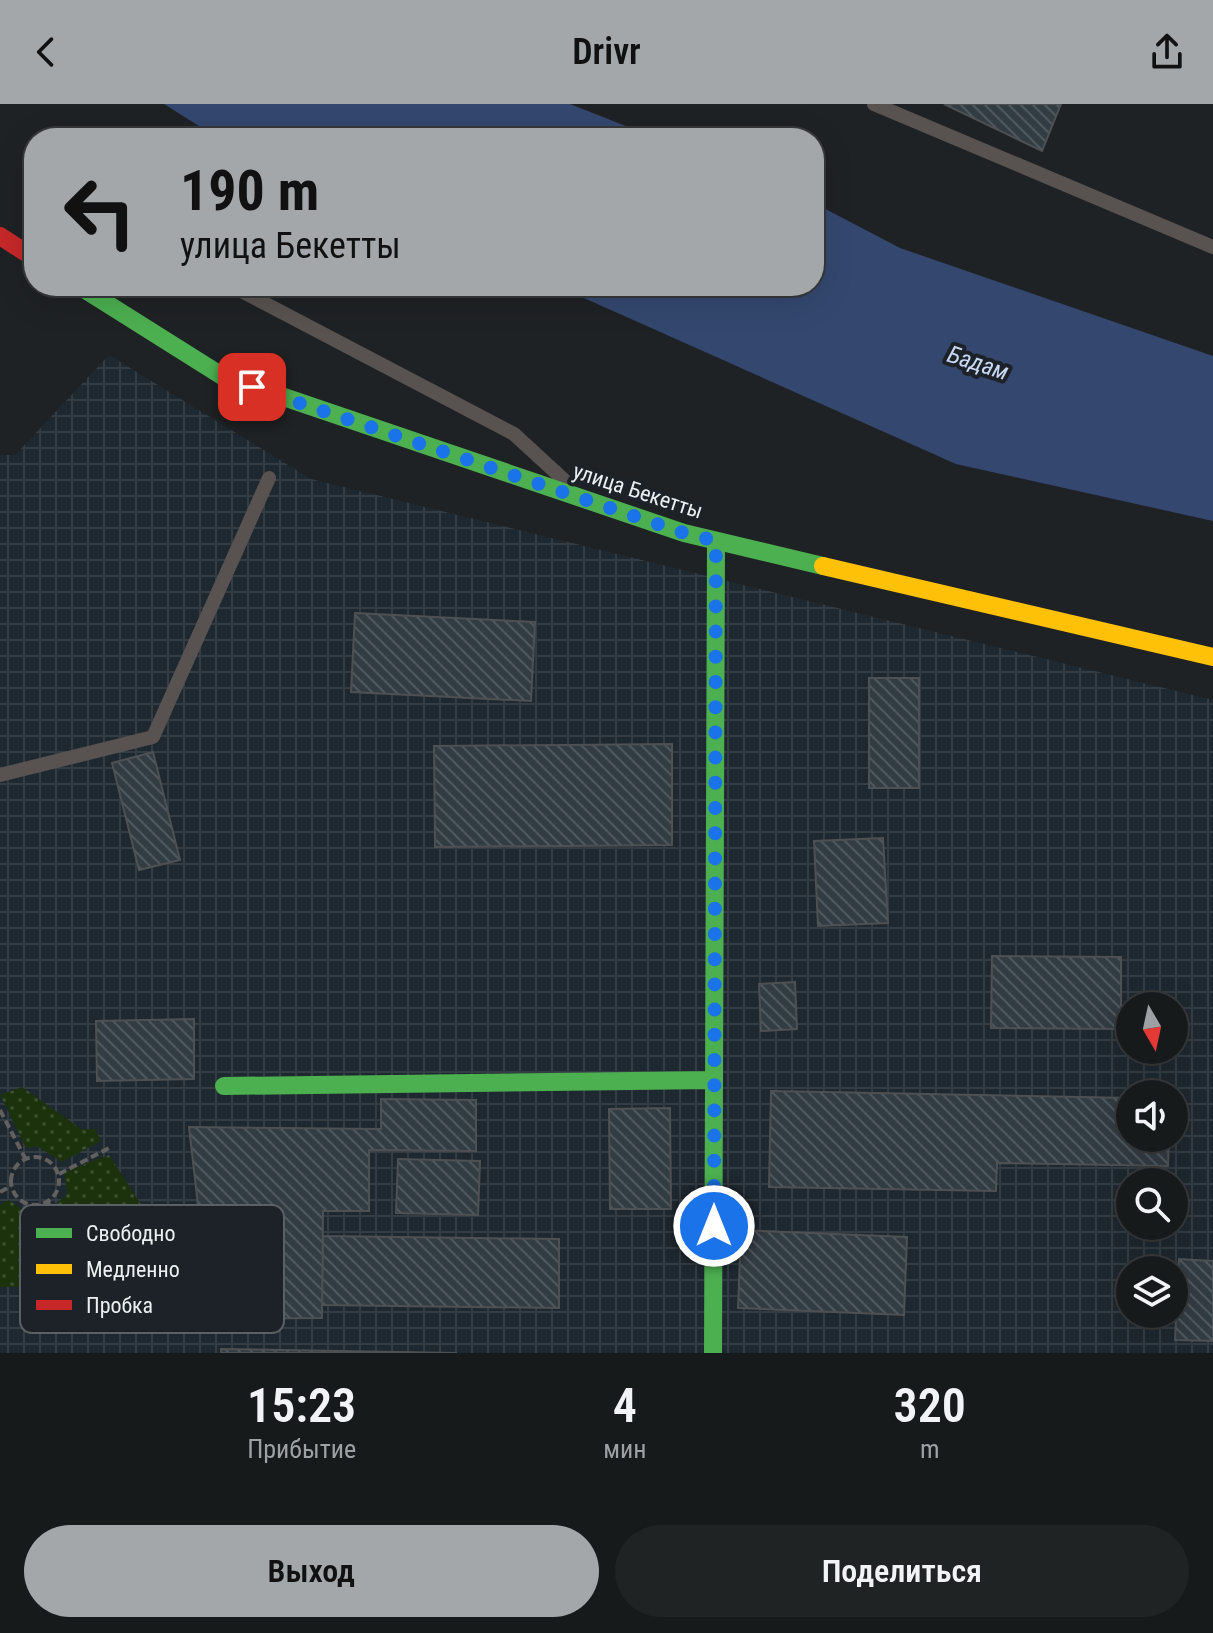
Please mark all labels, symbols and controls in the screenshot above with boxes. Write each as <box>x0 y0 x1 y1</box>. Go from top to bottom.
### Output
icon: back <box>24 30 68 74</box>
icon: share <box>1145 30 1189 74</box>
text: Drivr <box>572 31 641 73</box>
text: 190 m <box>180 158 319 224</box>
icon: left <box>48 160 152 264</box>
text: улица Бекетты <box>180 225 401 267</box>
water label: Бадам <box>944 340 1012 386</box>
pin <box>218 353 286 421</box>
icon: arrive <box>230 365 274 409</box>
street label: улица Бекетты <box>570 458 706 524</box>
north arrow <box>1116 992 1188 1064</box>
map controls <box>1116 992 1188 1328</box>
button: sound <box>1116 1080 1188 1152</box>
button: search <box>1116 1168 1188 1240</box>
position arrow <box>672 1184 756 1268</box>
legend <box>20 1205 284 1333</box>
text: Свободно <box>86 1221 176 1246</box>
button: layers <box>1116 1256 1188 1328</box>
text: Медленно <box>86 1257 180 1282</box>
text: Пробка <box>86 1293 153 1318</box>
text: 15:23 <box>247 1377 356 1434</box>
text: 4 <box>613 1377 637 1434</box>
text: 320 <box>894 1377 966 1434</box>
text: Прибытие <box>247 1434 356 1464</box>
text: мин <box>603 1434 647 1464</box>
text: m <box>920 1434 940 1464</box>
button: Выход <box>24 1525 599 1617</box>
button: Поделиться <box>615 1525 1189 1617</box>

